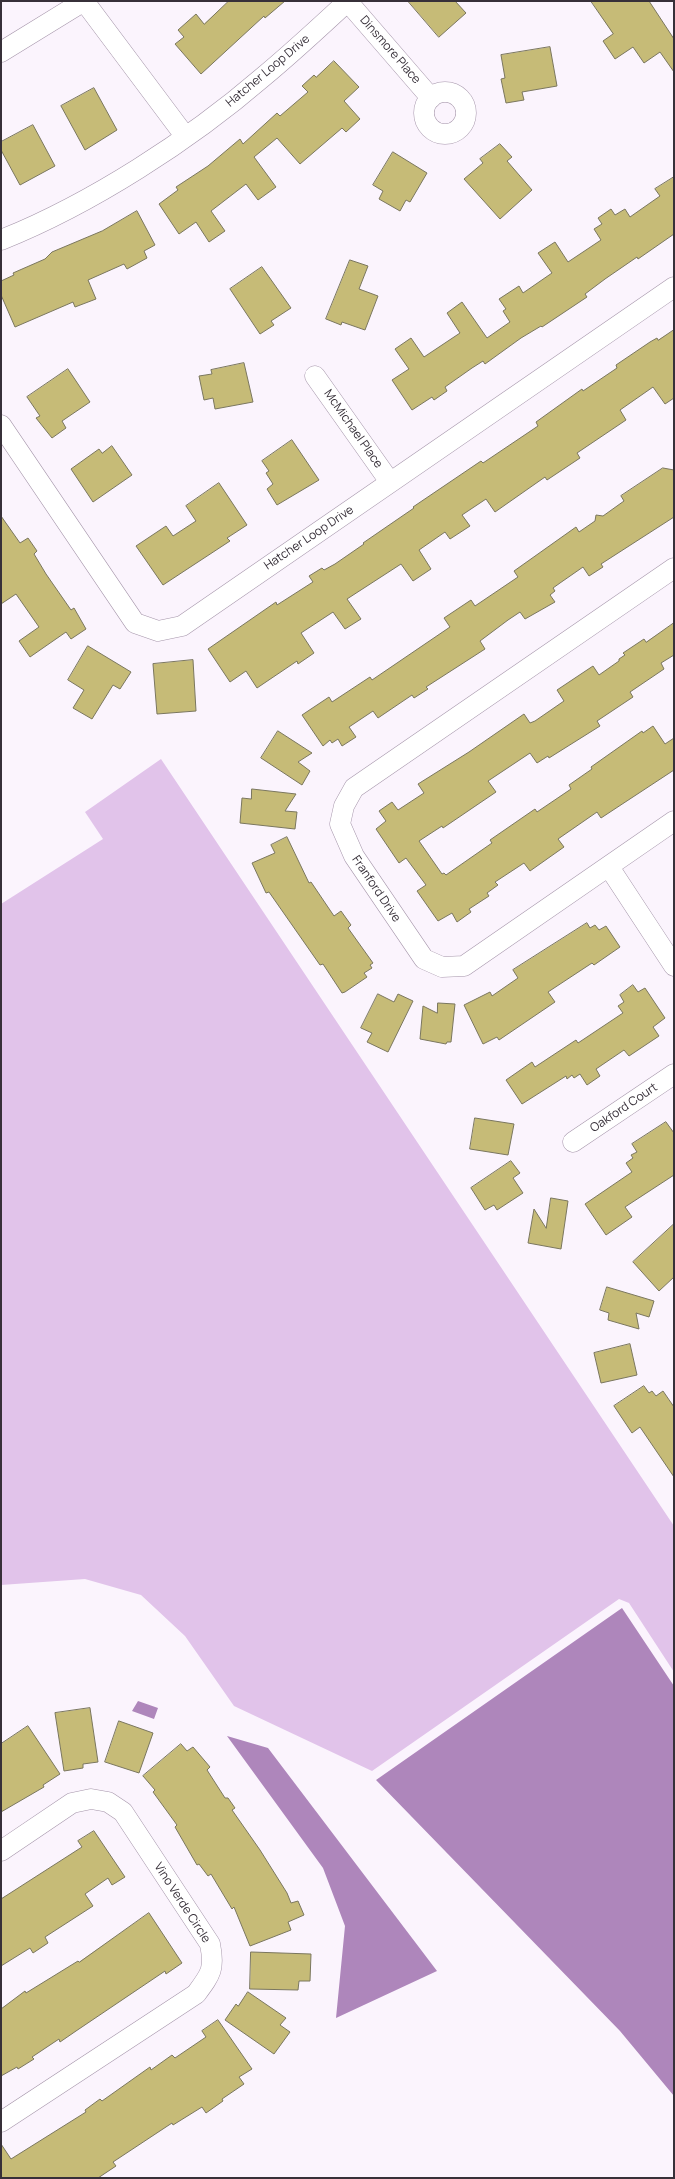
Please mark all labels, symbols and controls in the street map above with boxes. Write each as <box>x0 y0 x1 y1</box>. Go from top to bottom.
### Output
street label: Dinsmore Place <box>357 13 423 87</box>
street label: Hatcher Loop Drive <box>223 32 313 110</box>
street label: McMichael Place <box>321 387 385 471</box>
street label: Hatcher Loop Drive <box>262 503 356 573</box>
street label: Franford Drive <box>349 853 403 925</box>
street label: Oakford Court <box>588 1080 660 1136</box>
street label: Vino Verde Circle <box>151 1860 213 1946</box>

